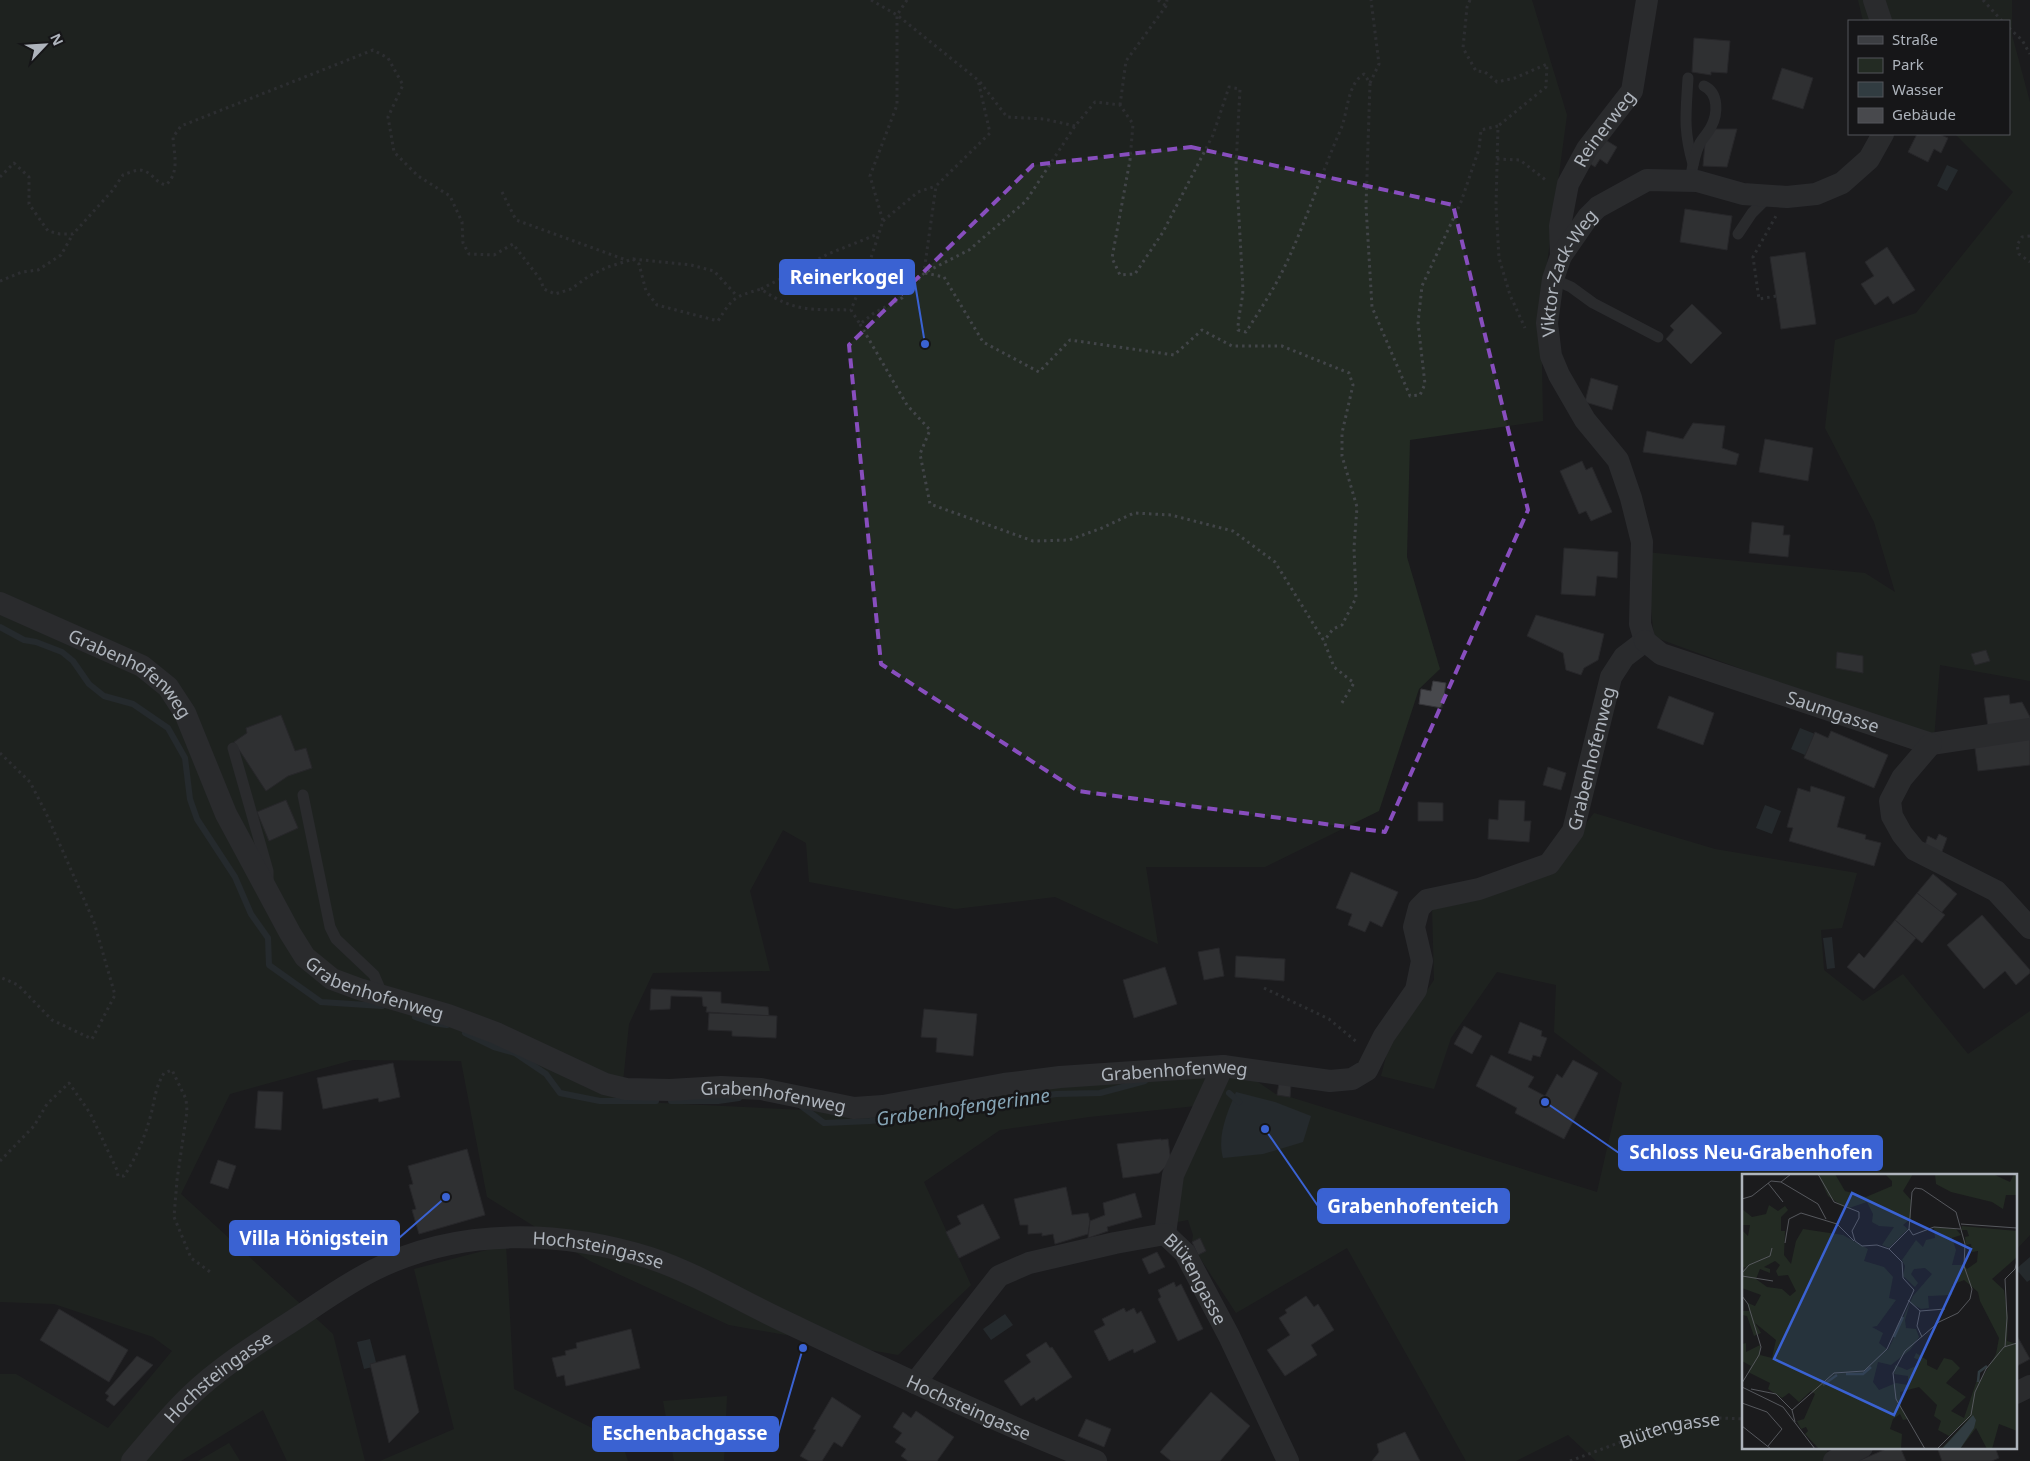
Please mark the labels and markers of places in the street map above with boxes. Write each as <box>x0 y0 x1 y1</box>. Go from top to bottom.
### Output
callout: Reinerkogel <box>780 260 914 294</box>
callout: Schloss Neu-Grabenhofen <box>1619 1136 1882 1170</box>
callout: Grabenhofenteich <box>1318 1189 1509 1223</box>
callout: Villa Hönigstein <box>230 1221 399 1255</box>
callout: Eschenbachgasse <box>593 1417 778 1451</box>

